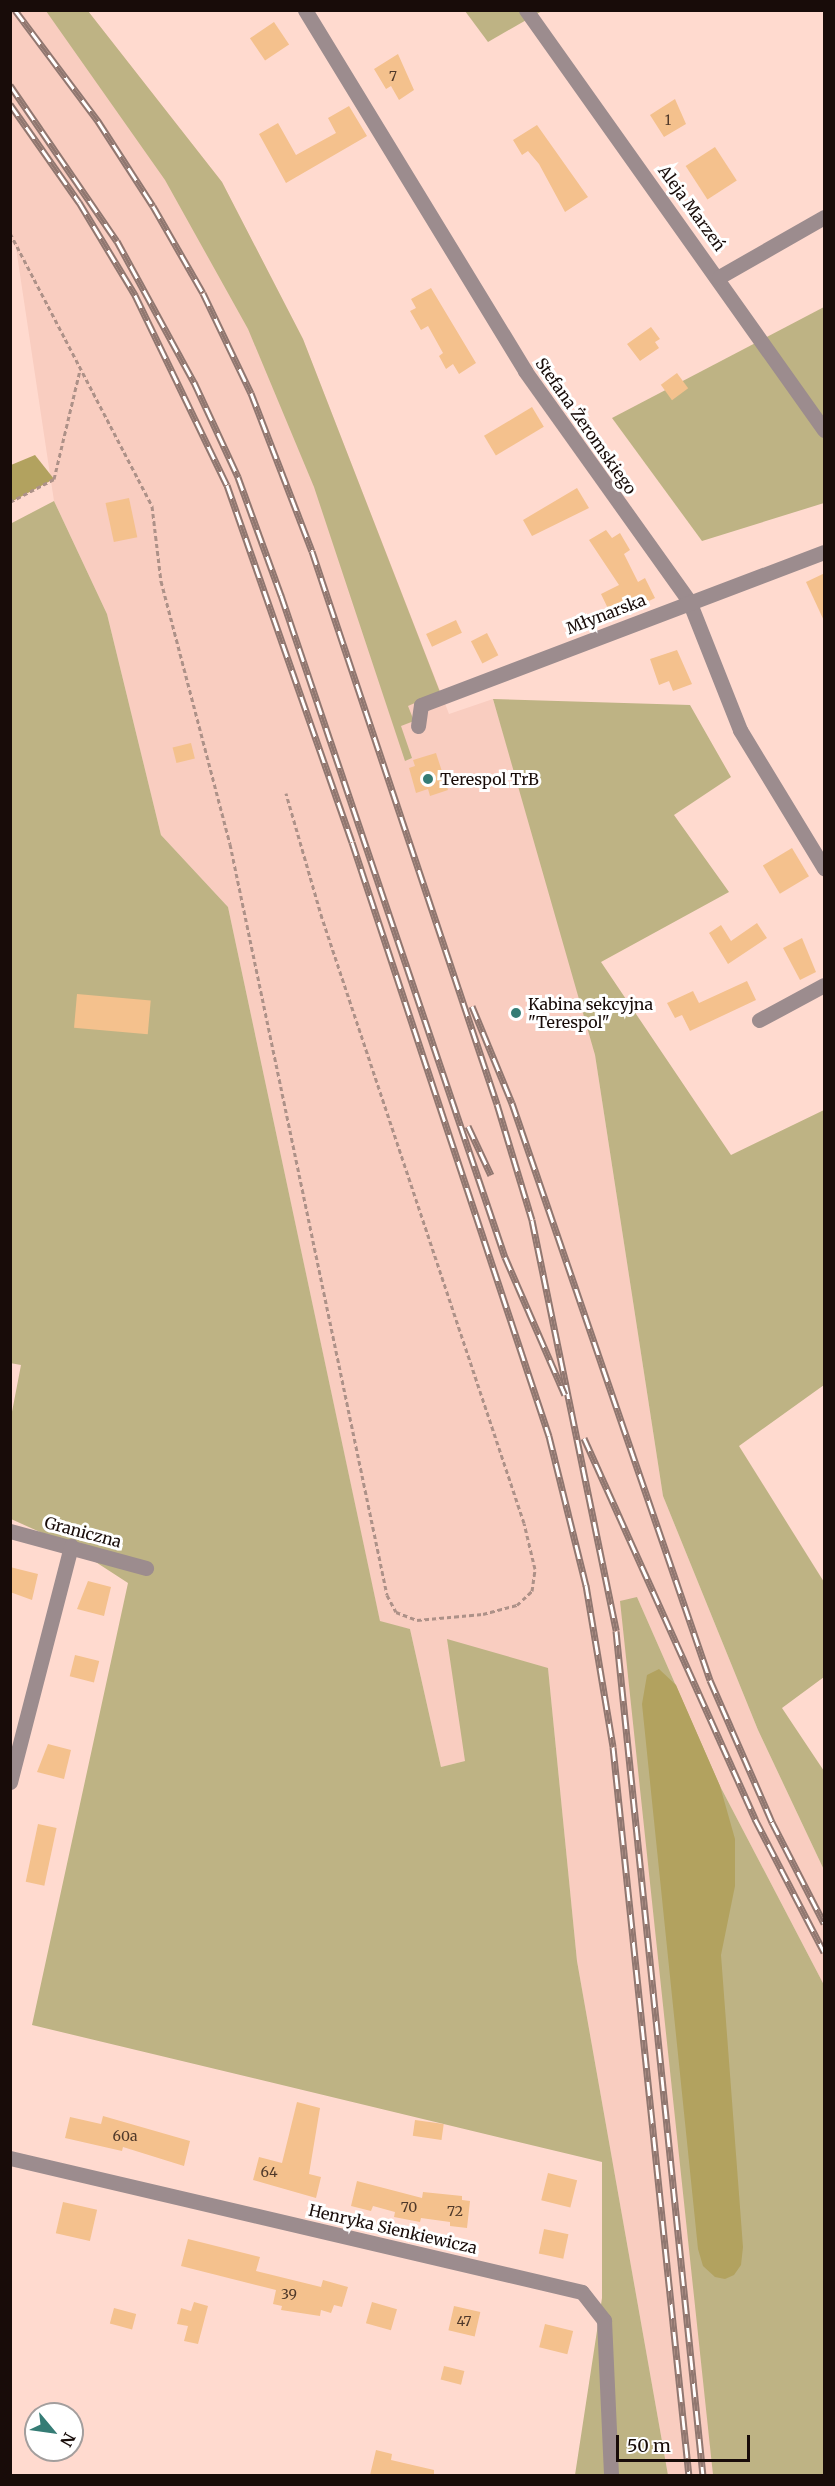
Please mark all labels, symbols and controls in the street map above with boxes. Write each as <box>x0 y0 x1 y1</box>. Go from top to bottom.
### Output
house number: 7 <box>389 68 397 84</box>
house number: 1 <box>665 112 671 128</box>
street label: Aleja Marzeń <box>655 161 729 255</box>
street label: Stefana Żeromskiego <box>532 354 640 498</box>
street label: Młynarska <box>564 590 648 638</box>
place label: Terespol TrB <box>440 769 539 789</box>
marker: Terespol TrB <box>421 772 435 786</box>
place label: Kabina sekcyjna "Terespol" <box>528 994 653 1032</box>
marker: Kabina sekcyjna "Terespol" <box>509 1006 523 1020</box>
street label: Graniczna <box>42 1513 124 1551</box>
house number: 60a <box>113 2128 137 2144</box>
house number: 64 <box>260 2164 278 2180</box>
house number: 70 <box>401 2199 417 2215</box>
street label: Henryka Sienkiewicza <box>307 2200 479 2258</box>
house number: 72 <box>447 2203 463 2219</box>
house number: 39 <box>281 2286 297 2302</box>
house number: 47 <box>456 2313 472 2329</box>
north arrow <box>24 2402 84 2462</box>
scale bar <box>619 2423 752 2461</box>
text: N <box>56 2429 80 2450</box>
text: 50 m <box>627 2434 671 2457</box>

